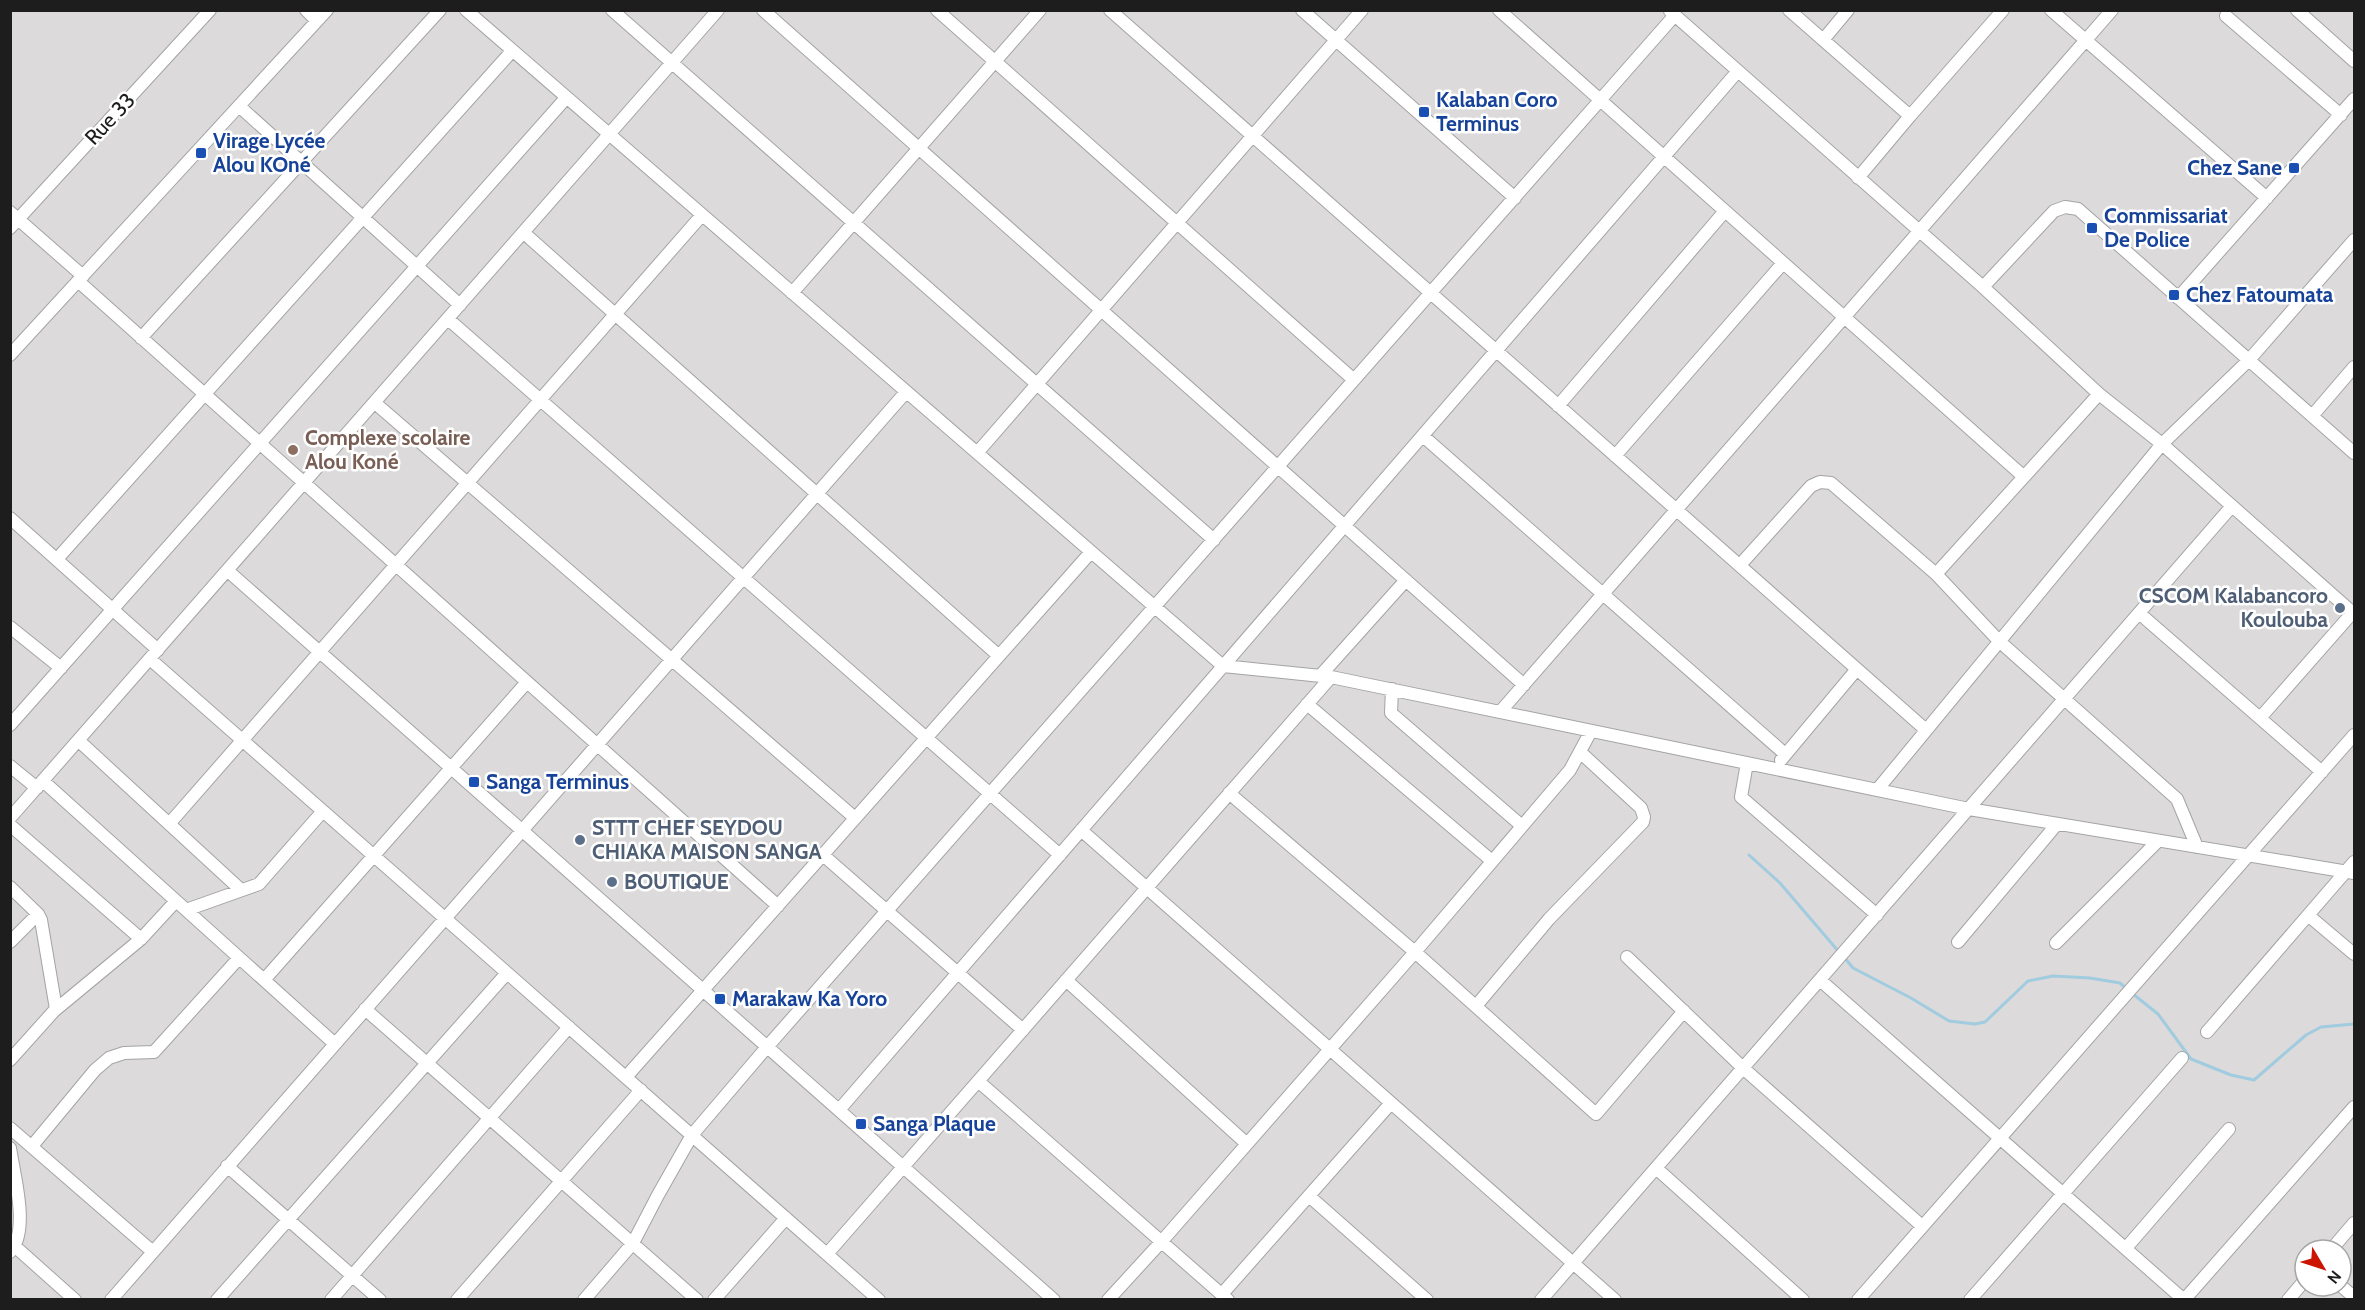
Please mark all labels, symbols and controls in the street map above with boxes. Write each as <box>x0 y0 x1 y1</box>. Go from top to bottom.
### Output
place label: Kalaban Coro Terminus <box>1436 87 1558 136</box>
street label: Rue 33 <box>79 88 140 150</box>
marker: Kalaban Coro Terminus <box>1417 105 1431 119</box>
place label: Virage Lycée Alou KOné <box>213 128 326 177</box>
marker: Virage Lycée Alou KOné <box>194 146 208 160</box>
place label: Chez Sane <box>2187 155 2282 180</box>
marker: Chez Sane <box>2287 161 2301 175</box>
place label: Commissariat De Police <box>2104 203 2228 252</box>
marker: Commissariat De Police <box>2085 221 2099 235</box>
place label: Chez Fatoumata <box>2186 282 2334 307</box>
marker: Chez Fatoumata <box>2167 288 2181 302</box>
place label: Complexe scolaire Alou Koné <box>305 425 471 474</box>
marker: Complexe scolaire Alou Koné <box>286 443 300 457</box>
place label: CSCOM Kalabancoro Koulouba <box>2139 583 2329 632</box>
marker: CSCOM Kalabancoro Koulouba <box>2333 601 2347 615</box>
place label: Sanga Terminus <box>486 769 629 794</box>
marker: Sanga Terminus <box>467 775 481 789</box>
place label: STTT CHEF SEYDOU CHIAKA MAISON SANGA <box>592 815 823 864</box>
marker: STTT CHEF SEYDOU CHIAKA MAISON SANGA <box>573 833 587 847</box>
place label: BOUTIQUE <box>624 869 729 894</box>
marker: BOUTIQUE <box>605 875 619 889</box>
place label: Marakaw Ka Yoro <box>732 986 887 1011</box>
marker: Marakaw Ka Yoro <box>713 992 727 1006</box>
place label: Sanga Plaque <box>873 1111 996 1136</box>
marker: Sanga Plaque <box>854 1117 868 1131</box>
north arrow <box>2293 1238 2353 1298</box>
text: N <box>2323 1267 2345 1287</box>

